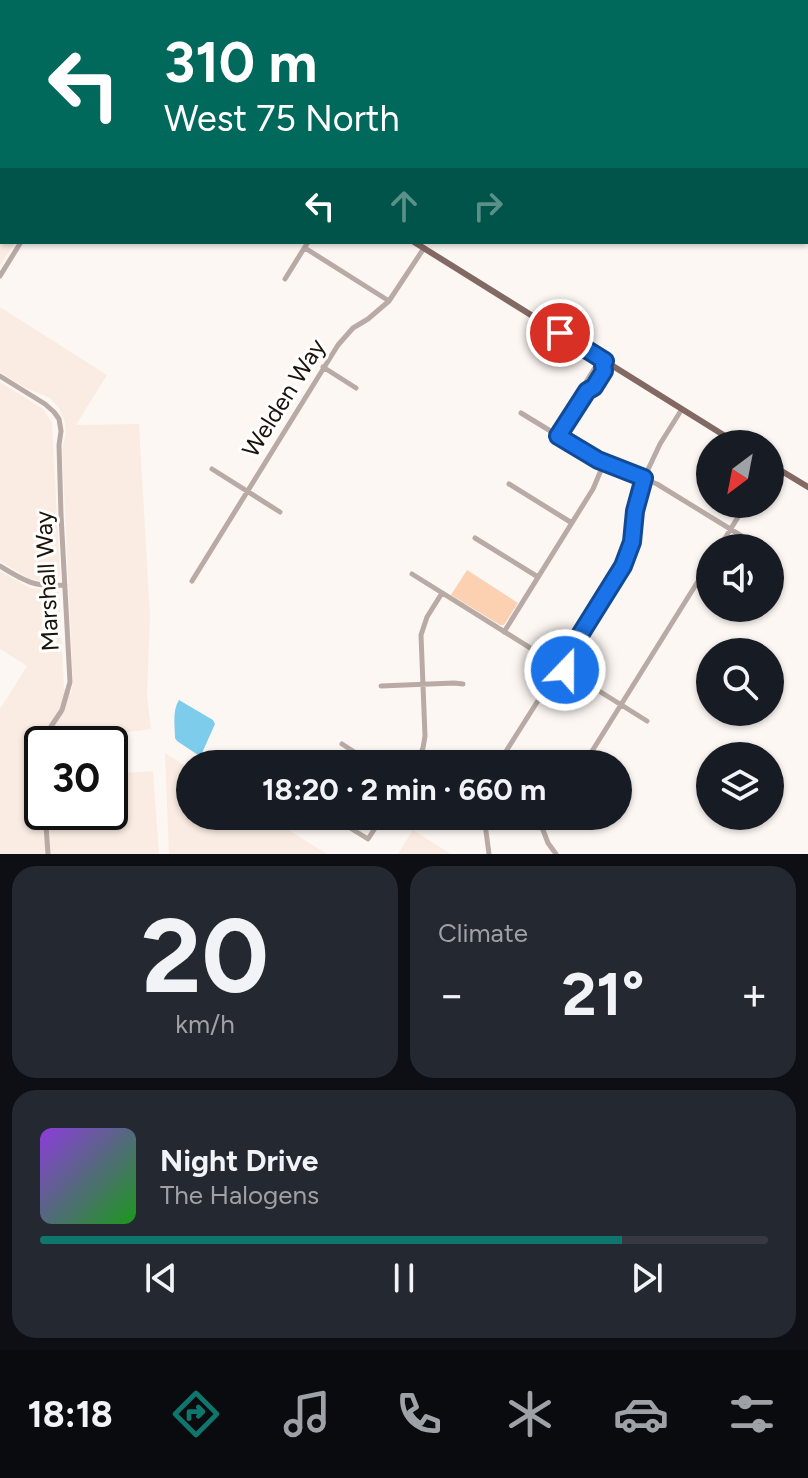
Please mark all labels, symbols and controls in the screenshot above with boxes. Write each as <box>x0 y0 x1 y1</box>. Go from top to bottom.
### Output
text: 310 m <box>164 29 317 96</box>
icon: left <box>32 32 136 136</box>
text: West 75 North <box>164 97 400 140</box>
icon: left <box>298 184 342 228</box>
icon: ahead <box>382 184 426 228</box>
icon: right <box>466 184 510 228</box>
pin <box>526 299 594 367</box>
icon: arrive <box>538 311 582 355</box>
street label: Welden Way <box>236 333 331 462</box>
north arrow <box>696 430 784 518</box>
map controls <box>696 430 784 830</box>
street label: Marshall Way <box>28 510 65 652</box>
button: sound <box>696 534 784 622</box>
position arrow <box>523 628 607 712</box>
button: search <box>696 638 784 726</box>
speed limit sign: 30 <box>24 726 128 830</box>
button: layers <box>696 742 784 830</box>
text: 18:20 · 2 min · 660 m <box>262 771 546 808</box>
text: 20 <box>141 893 269 1018</box>
text: Climate <box>438 917 528 949</box>
text: 21° <box>562 958 644 1030</box>
text: − <box>438 968 465 1021</box>
text: + <box>741 968 768 1021</box>
text: km/h <box>175 1008 235 1040</box>
text: Night Drive <box>160 1142 318 1179</box>
text: The Halogens <box>160 1179 319 1211</box>
icon: previous <box>139 1256 183 1300</box>
icon: pause <box>382 1256 426 1300</box>
icon: next <box>625 1256 669 1300</box>
icon: directions <box>168 1386 224 1442</box>
icon: music <box>279 1386 335 1442</box>
icon: phone <box>391 1386 447 1442</box>
icon: climate <box>502 1386 558 1442</box>
icon: car <box>613 1386 669 1442</box>
icon: filters <box>724 1386 780 1442</box>
text: 18:18 <box>28 1393 113 1436</box>

